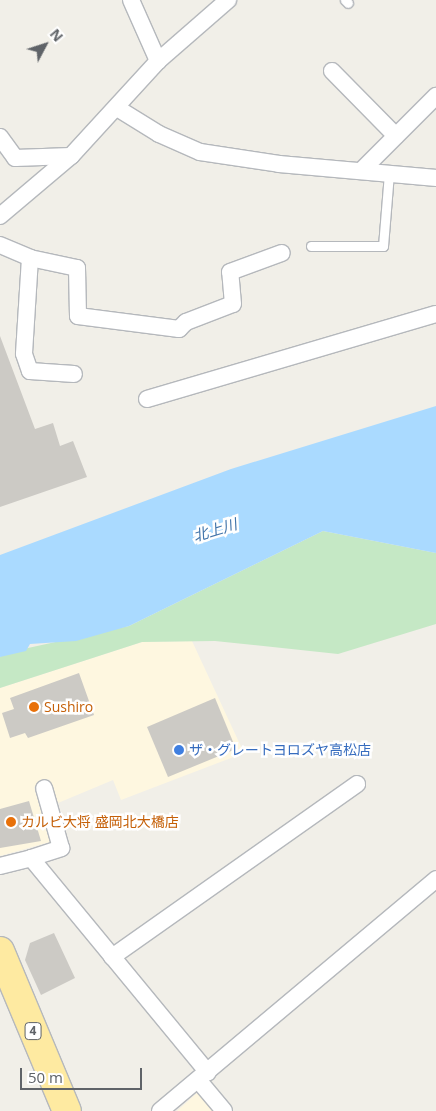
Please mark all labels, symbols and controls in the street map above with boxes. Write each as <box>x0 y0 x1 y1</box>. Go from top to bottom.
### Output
north arrow <box>20 20 70 70</box>
text: N <box>46 25 68 46</box>
water label: 北上川 <box>191 515 239 545</box>
place label: Sushiro <box>44 699 93 715</box>
marker: Sushiro <box>28 701 40 713</box>
place label: ザ・グレートヨロズヤ高松店 <box>189 742 371 758</box>
marker: ザ・グレートヨロズヤ高松店 <box>173 744 185 756</box>
place label: カルビ大将 盛岡北大橋店 <box>21 814 179 830</box>
marker: カルビ大将 盛岡北大橋店 <box>5 816 17 828</box>
road number: 4 <box>24 1021 42 1040</box>
scale bar <box>22 1058 145 1090</box>
text: 50 m <box>28 1067 63 1087</box>

